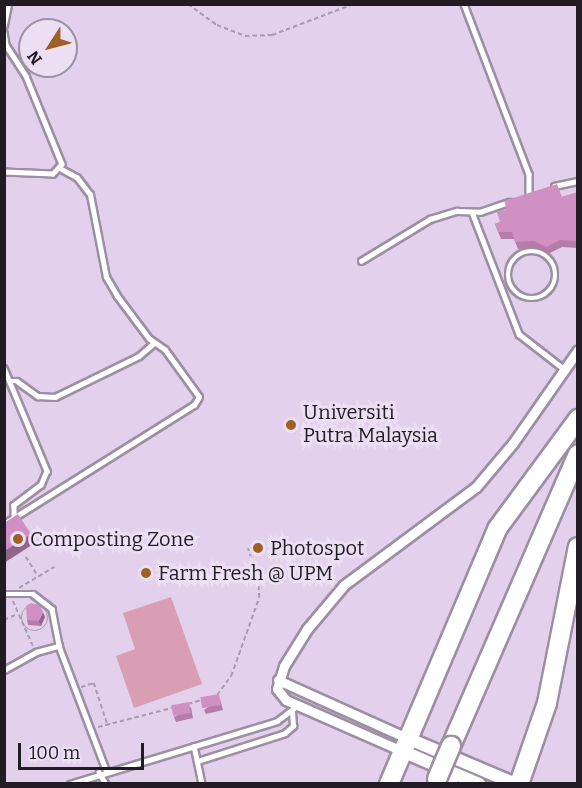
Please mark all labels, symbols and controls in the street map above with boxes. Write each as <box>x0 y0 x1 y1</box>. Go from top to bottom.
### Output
north arrow <box>18 18 78 78</box>
text: N <box>23 47 46 68</box>
place label: Universiti Putra Malaysia <box>303 401 438 448</box>
marker: Universiti Putra Malaysia <box>284 418 298 432</box>
place label: Composting Zone <box>30 527 194 551</box>
marker: Composting Zone <box>11 532 25 546</box>
place label: Photospot <box>270 536 364 560</box>
marker: Photospot <box>251 541 265 555</box>
place label: Farm Fresh @ UPM <box>158 561 333 585</box>
marker: Farm Fresh @ UPM <box>139 566 153 580</box>
scale bar <box>21 731 147 769</box>
text: 100 m <box>29 742 80 764</box>

